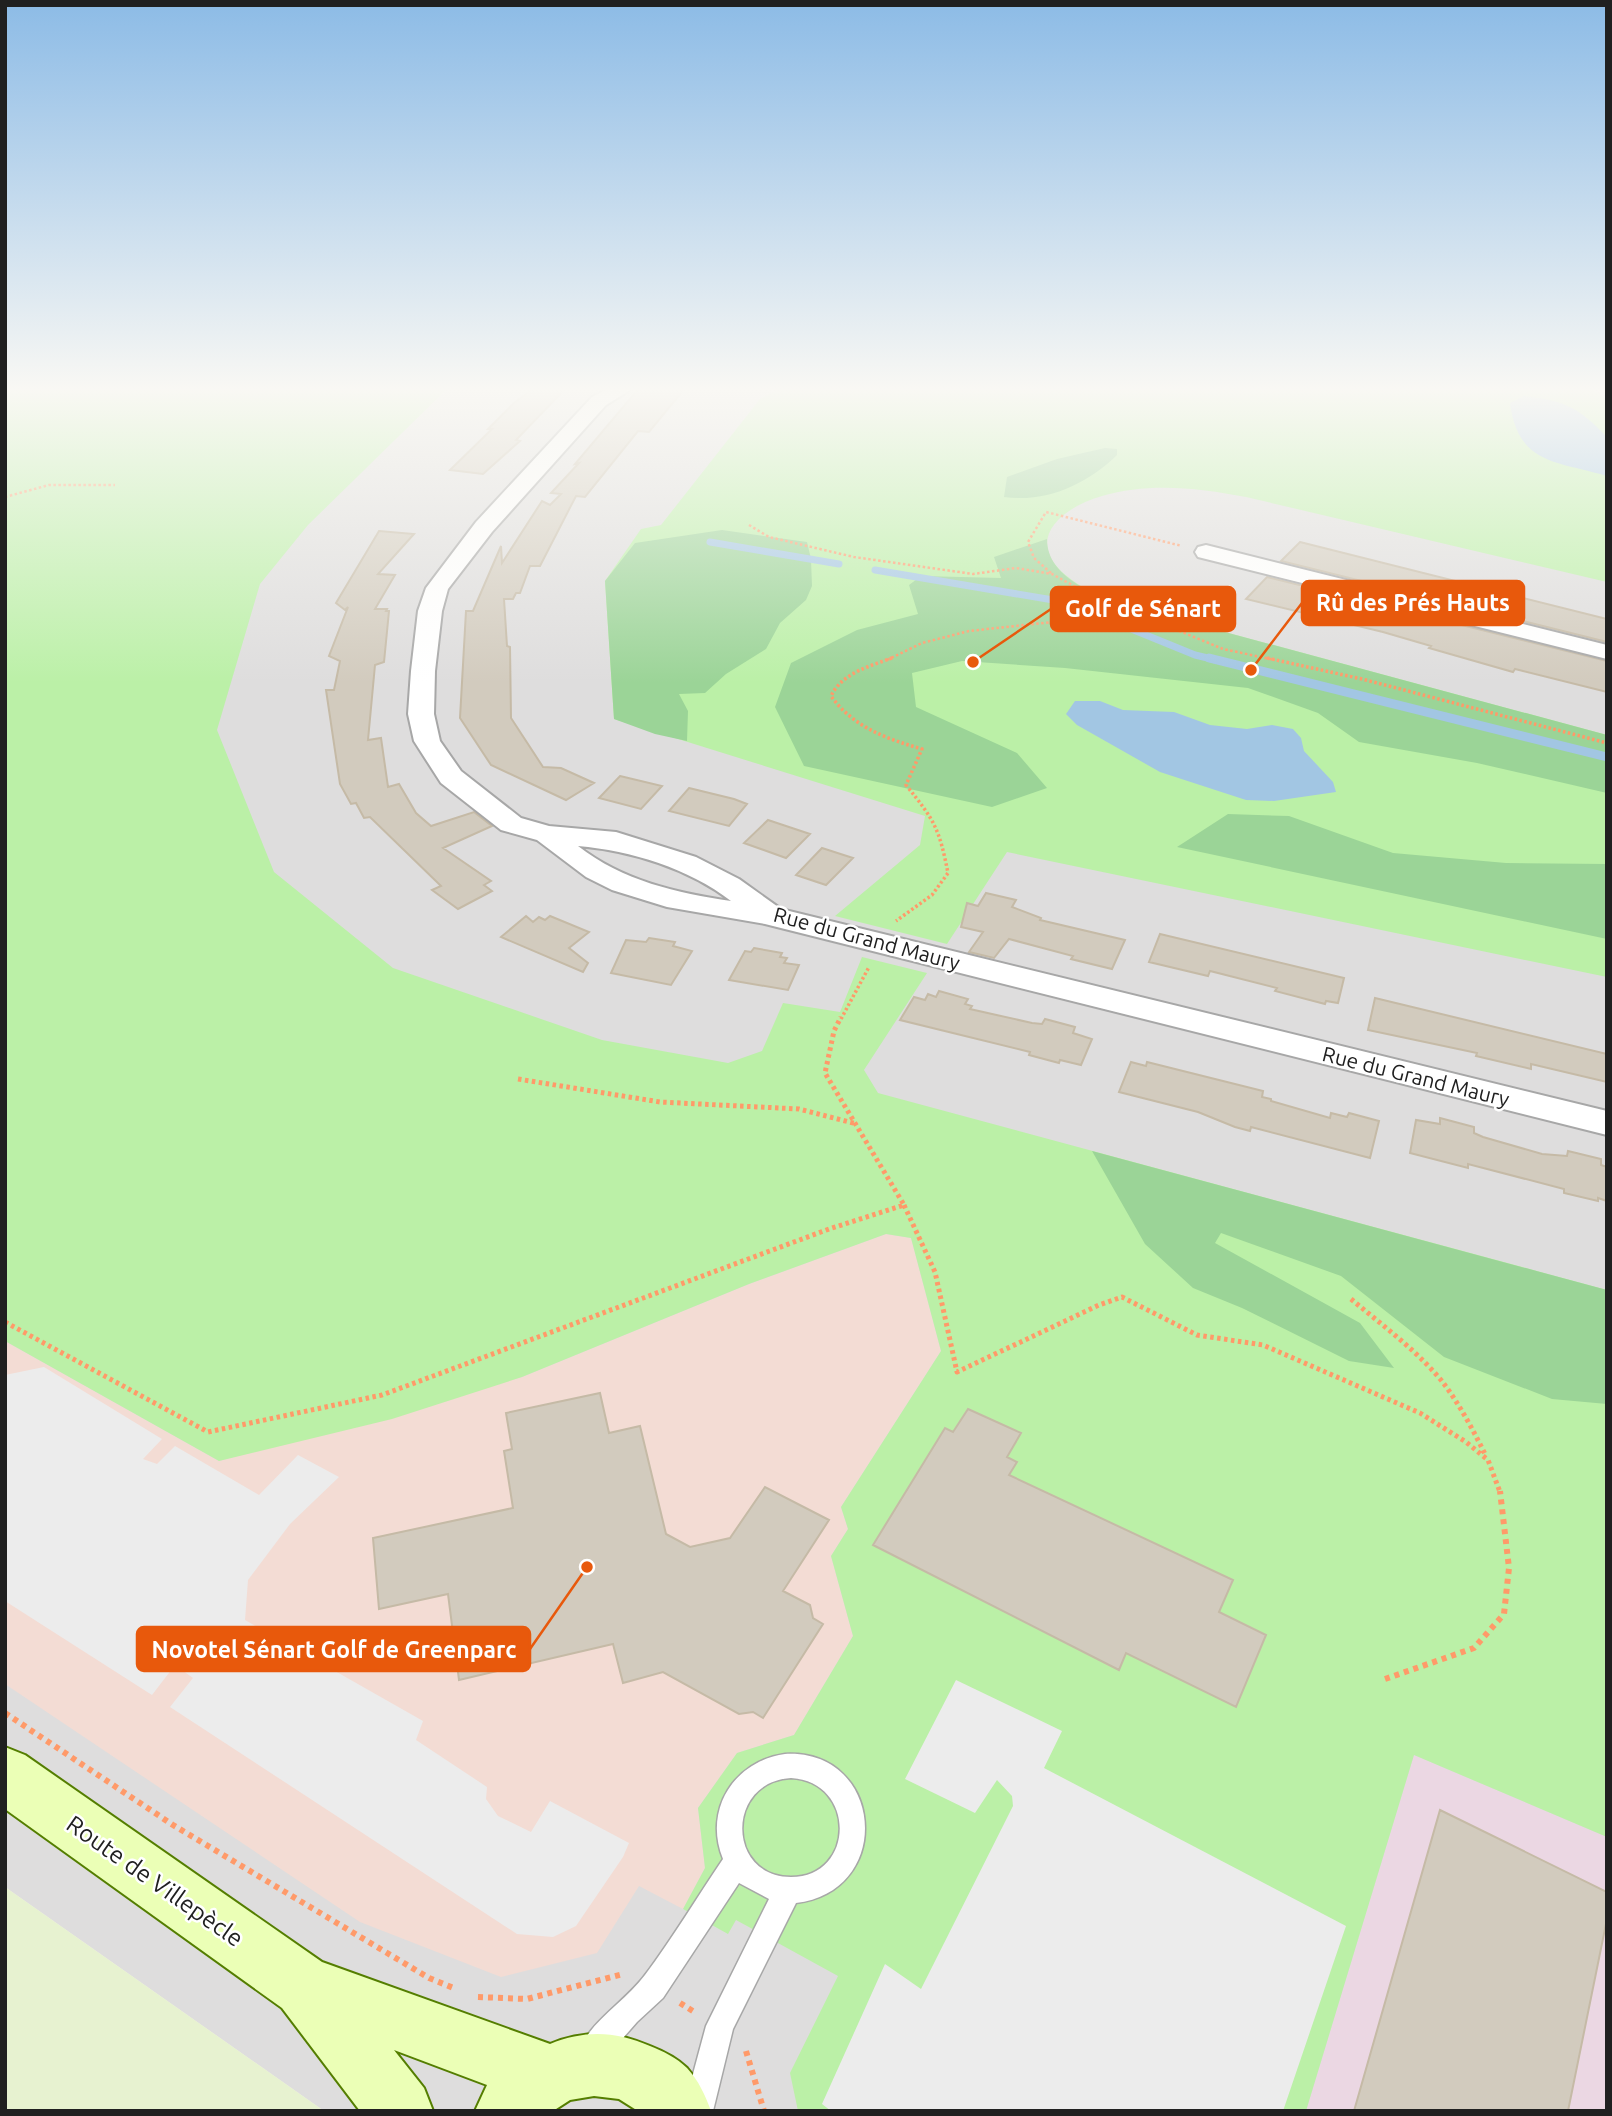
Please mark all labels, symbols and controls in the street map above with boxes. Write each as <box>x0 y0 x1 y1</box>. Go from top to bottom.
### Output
callout: Rû des Prés Hauts <box>1302 581 1524 625</box>
callout: Golf de Sénart <box>1051 587 1235 631</box>
text: Rû des Prés Hauts <box>1316 590 1510 615</box>
text: Golf de Sénart <box>1065 596 1221 621</box>
street label: Rue du Grand Maury <box>771 902 963 974</box>
street label: Rue du Grand Maury <box>1320 1041 1512 1111</box>
callout: Novotel Sénart Golf de Greenparc <box>137 1627 530 1671</box>
text: Novotel Sénart Golf de Greenparc <box>151 1637 517 1662</box>
street label: Route de Villepècle <box>62 1810 248 1952</box>

